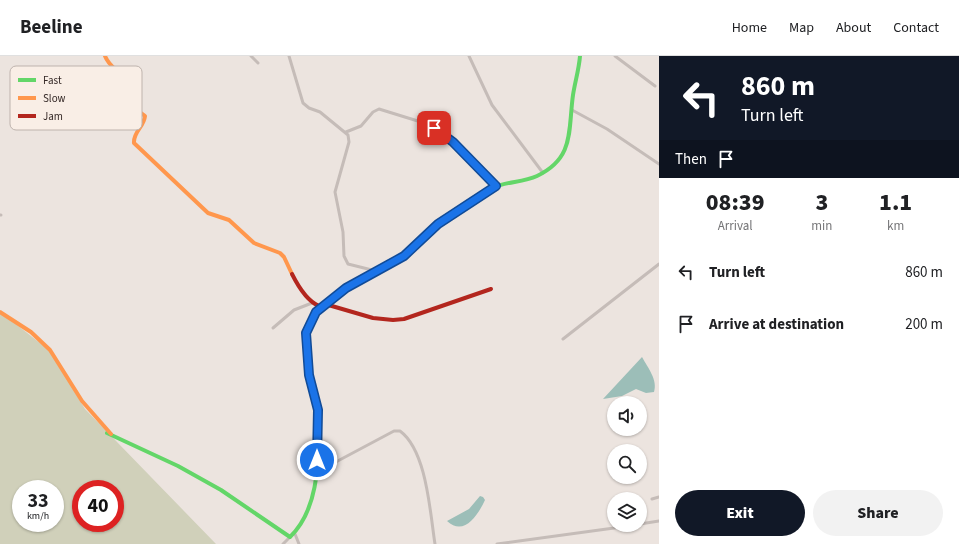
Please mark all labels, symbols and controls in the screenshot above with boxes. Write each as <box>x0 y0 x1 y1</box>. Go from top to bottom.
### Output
text: Beeline <box>20 14 83 41</box>
text: Home <box>732 18 767 38</box>
text: Map <box>789 18 814 38</box>
text: About <box>836 18 871 38</box>
text: Contact <box>893 18 939 38</box>
legend <box>10 66 142 130</box>
text: 860 m <box>741 66 815 106</box>
icon: left <box>675 72 727 124</box>
text: Fast <box>43 73 62 88</box>
text: Slow <box>43 91 66 106</box>
text: Turn left <box>741 103 803 128</box>
text: Jam <box>43 109 63 124</box>
pin <box>417 111 451 145</box>
icon: arrive <box>423 117 445 139</box>
icon: arrive <box>715 148 737 170</box>
text: Then <box>675 149 707 170</box>
text: 08:39 <box>706 185 764 220</box>
text: 3 <box>815 185 828 220</box>
text: 1.1 <box>879 185 912 220</box>
text: Arrival <box>718 217 753 235</box>
text: min <box>811 217 832 235</box>
text: km <box>887 217 904 235</box>
icon: left <box>675 261 697 283</box>
text: Turn left <box>709 262 765 283</box>
text: 860 m <box>905 262 943 283</box>
icon: arrive <box>675 313 697 335</box>
text: Arrive at destination <box>709 314 844 335</box>
text: 200 m <box>905 314 943 335</box>
map controls <box>607 396 647 532</box>
button: sound <box>607 396 647 436</box>
position arrow <box>296 439 338 481</box>
button: search <box>607 444 647 484</box>
speed limit sign: 40 <box>72 480 124 532</box>
text: 33 <box>27 487 49 515</box>
button: Exit <box>675 490 805 536</box>
button: Share <box>813 490 943 536</box>
button: layers <box>607 492 647 532</box>
text: km/h <box>27 509 49 523</box>

